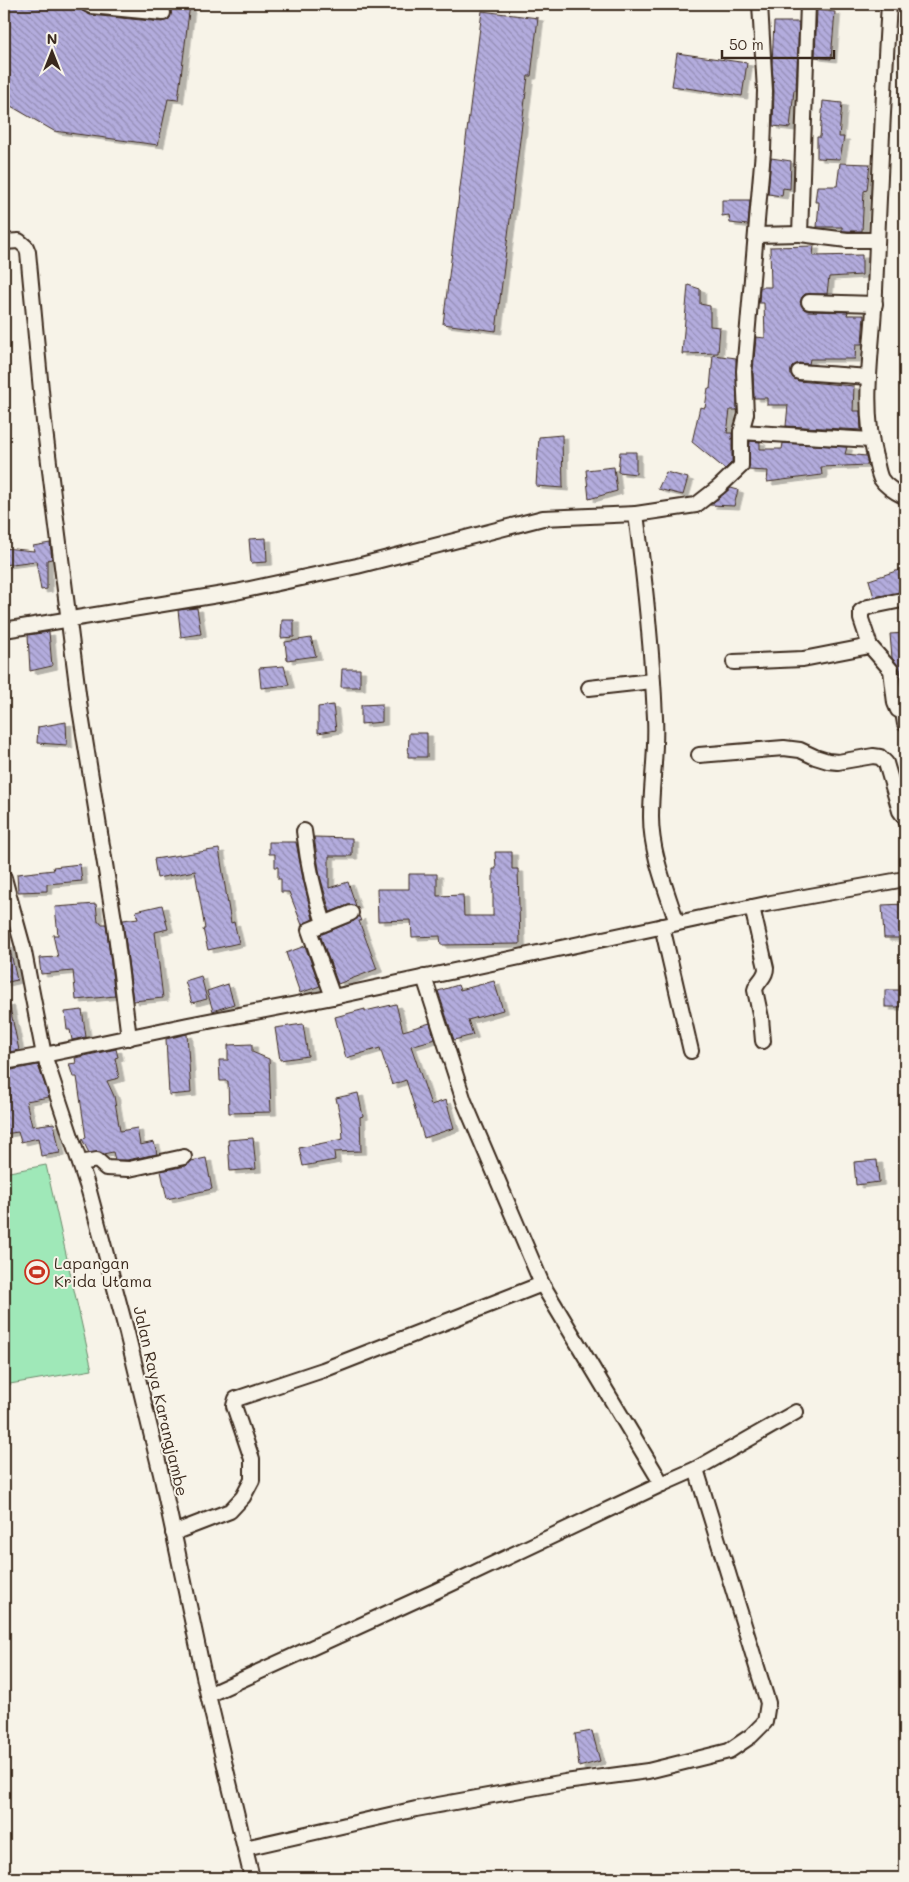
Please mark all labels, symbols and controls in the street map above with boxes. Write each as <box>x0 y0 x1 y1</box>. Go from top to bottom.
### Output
north arrow <box>28 28 78 78</box>
scale bar <box>722 28 834 60</box>
text: N <box>47 29 57 48</box>
text: 50 m <box>729 34 764 54</box>
place label: Lapangan Krida Utama <box>54 1252 152 1291</box>
sports icon: Lapangan Krida Utama <box>24 1259 50 1285</box>
street label: Jalan Raya Karangjambe <box>129 1304 194 1498</box>

